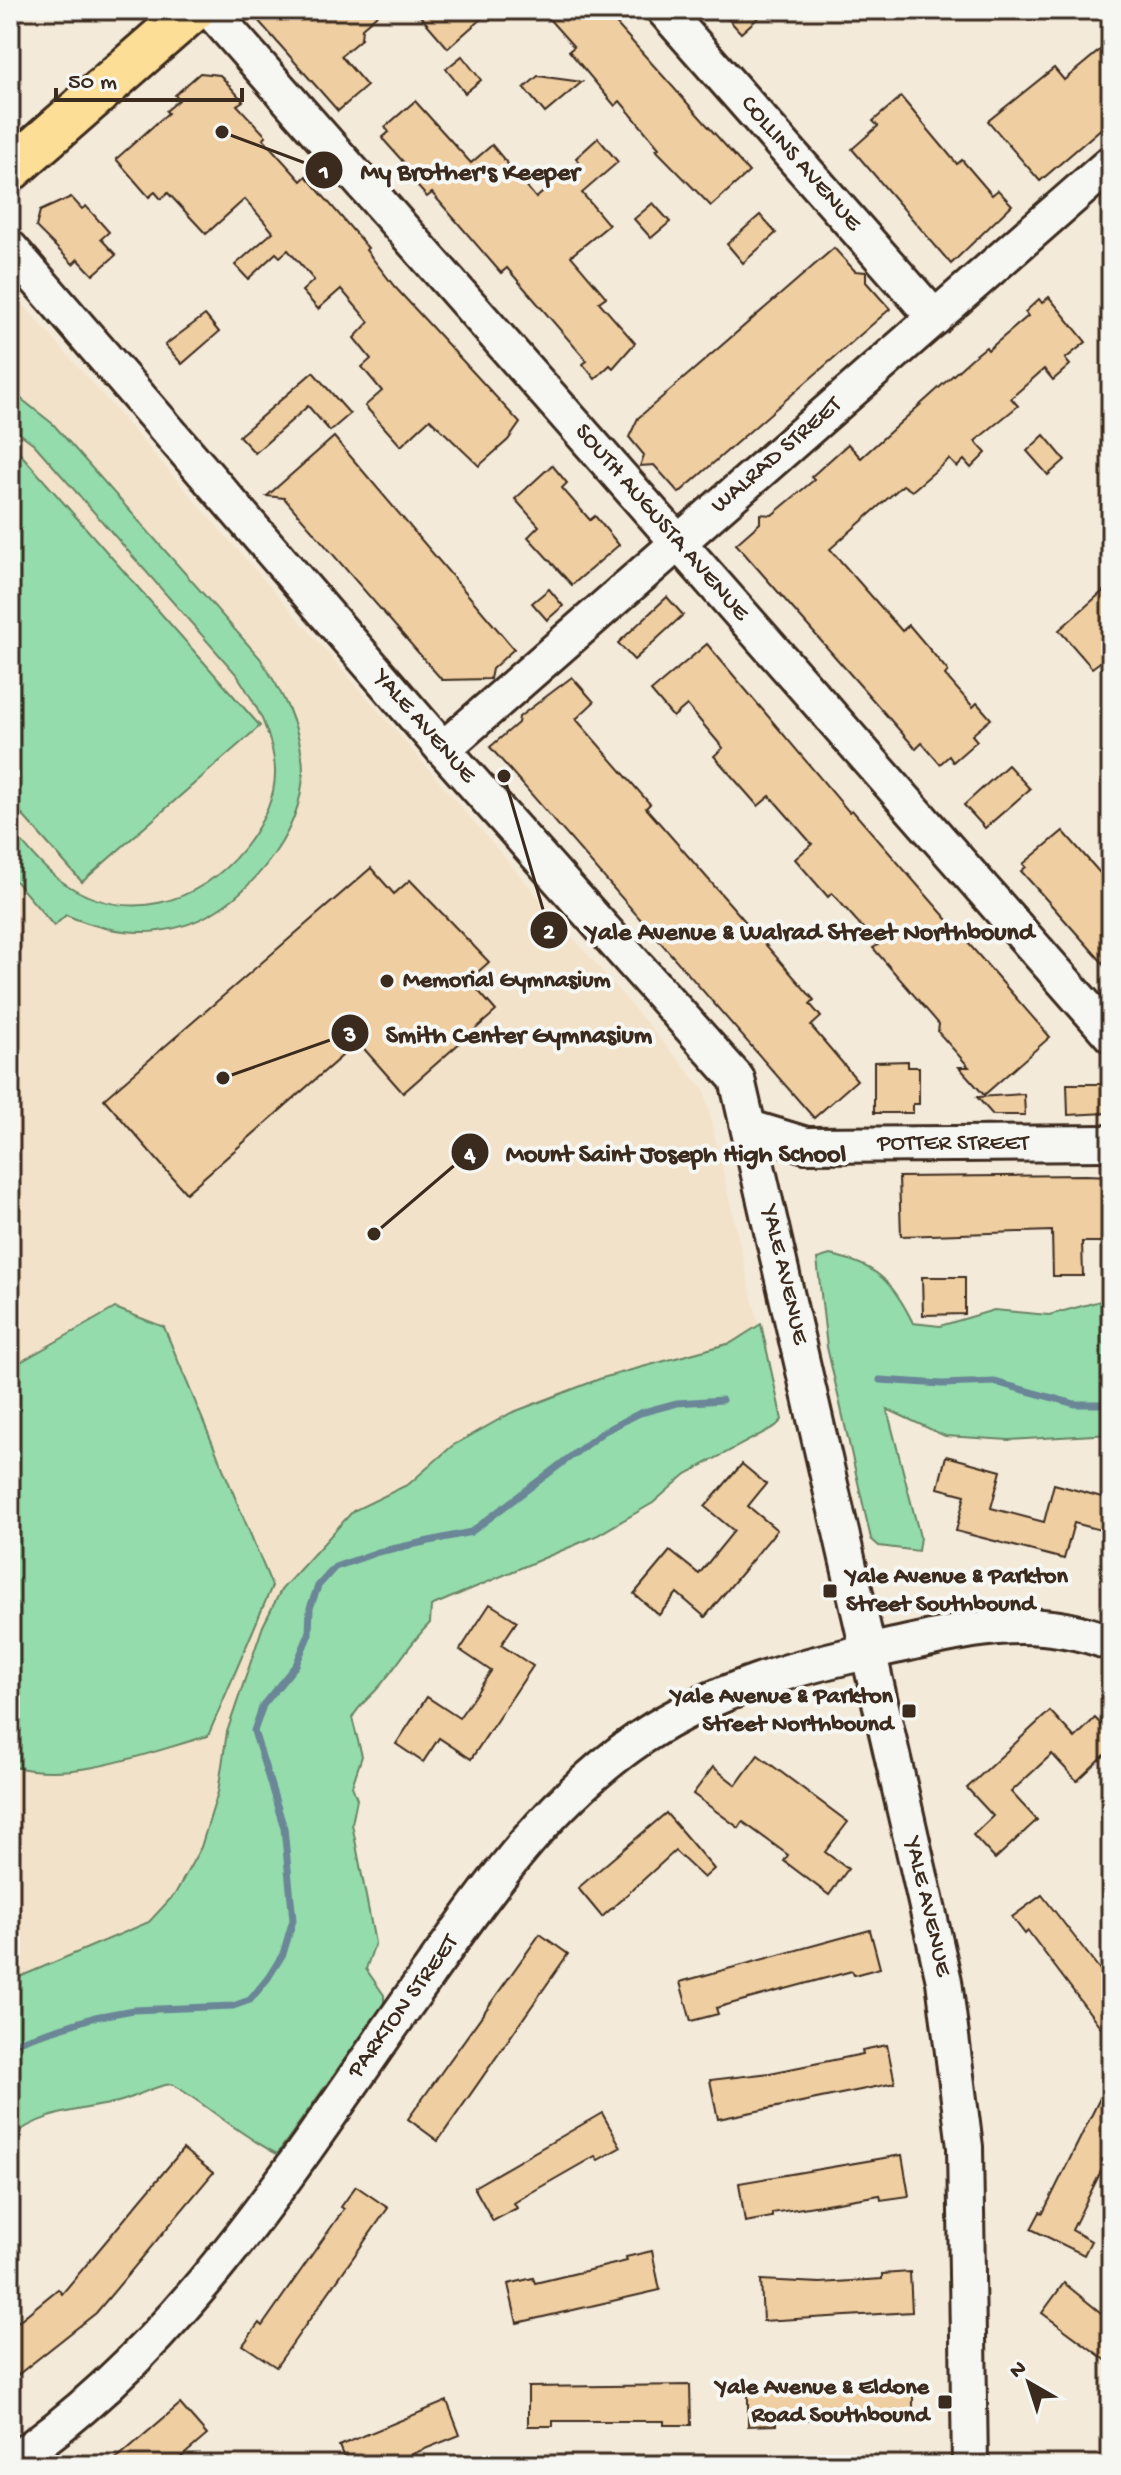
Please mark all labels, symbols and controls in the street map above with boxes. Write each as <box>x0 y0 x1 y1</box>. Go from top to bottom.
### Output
scale bar <box>56 52 242 102</box>
text: 50 m <box>68 69 117 98</box>
street label: COLLINS AVENUE <box>733 90 867 239</box>
callout: My Brother's Keeper <box>304 145 595 195</box>
text: 1 <box>318 159 329 188</box>
text: My Brother's Keeper <box>360 159 582 190</box>
street label: WALRAD STREET <box>706 390 850 521</box>
street label: SOUTH AUGUSTA AVENUE <box>567 418 755 628</box>
street label: YALE AVENUE <box>365 663 482 791</box>
callout: Yale Avenue & Walrad Street Northbound <box>529 905 1050 955</box>
text: 2 <box>543 919 555 948</box>
text: Yale Avenue & Walrad Street Northbound <box>583 919 1037 950</box>
place label: Memorial Gymnasium <box>403 967 611 996</box>
marker: Memorial Gymnasium <box>378 972 396 990</box>
callout: Smith Center Gymnasium <box>330 1008 668 1058</box>
text: 3 <box>343 1022 356 1051</box>
text: Smith Center Gymnasium <box>386 1022 653 1053</box>
callout: Mount Saint Joseph High School <box>450 1127 862 1177</box>
street label: POTTER STREET <box>876 1130 1030 1159</box>
text: Mount Saint Joseph High School <box>506 1141 846 1172</box>
text: 4 <box>463 1142 476 1171</box>
street label: YALE AVENUE <box>753 1201 814 1348</box>
place label: Yale Avenue & Parkton Street Southbound <box>843 1563 1068 1620</box>
marker: Yale Avenue & Parkton Street Southbound <box>821 1582 839 1600</box>
place label: Yale Avenue & Parkton Street Northbound <box>668 1683 896 1740</box>
marker: Yale Avenue & Parkton Street Northbound <box>900 1702 918 1720</box>
street label: YALE AVENUE <box>896 1833 957 1980</box>
street label: PARKTON STREET <box>342 1928 467 2085</box>
north arrow <box>989 2343 1069 2423</box>
text: N <box>1005 2356 1033 2385</box>
place label: Yale Avenue & Eldone Road Southbound <box>713 2374 932 2431</box>
marker: Yale Avenue & Eldone Road Southbound <box>936 2393 954 2411</box>

